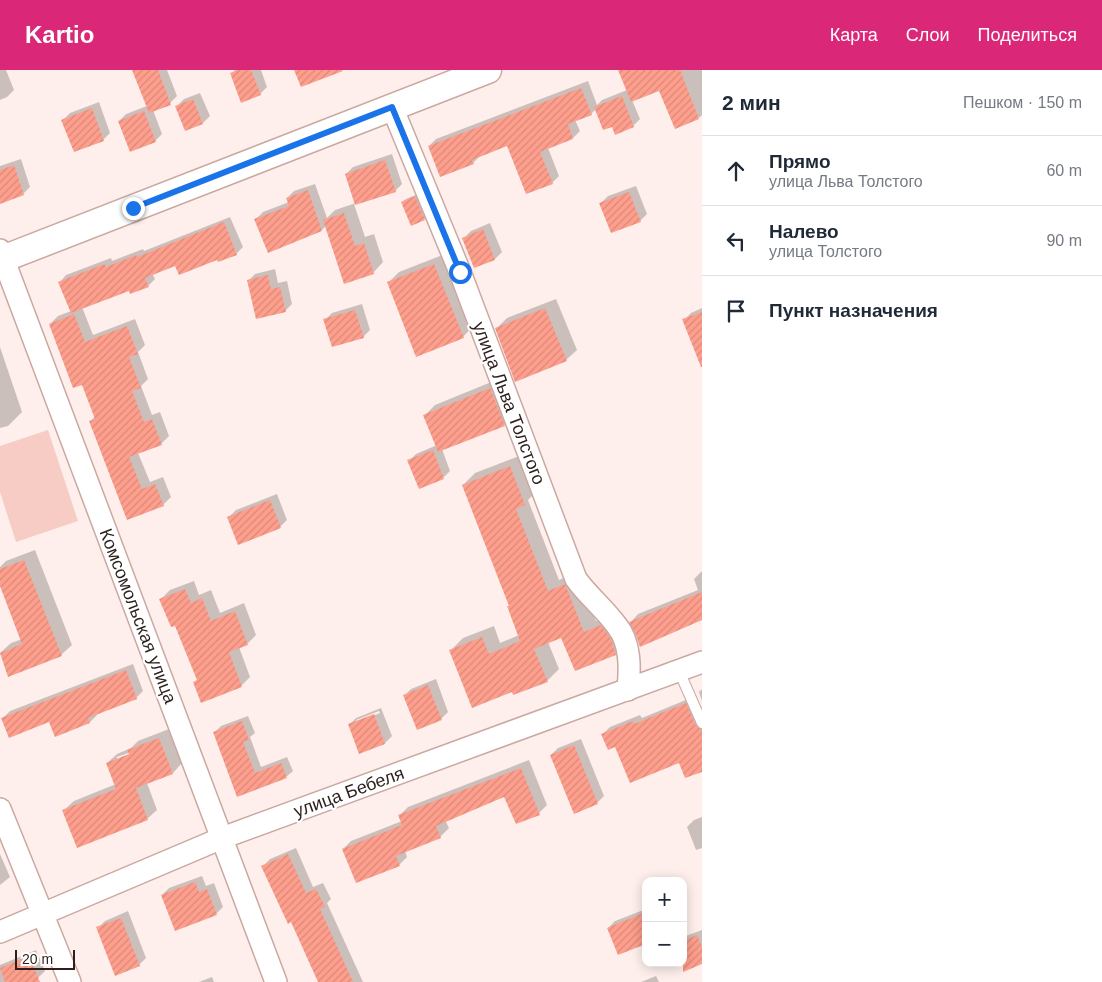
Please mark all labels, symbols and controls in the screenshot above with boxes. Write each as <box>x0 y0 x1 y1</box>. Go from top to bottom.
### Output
text: Kartio <box>25 21 94 48</box>
text: Карта <box>830 25 878 45</box>
text: Слои <box>906 25 950 45</box>
text: Поделиться <box>978 25 1077 45</box>
text: 2 мин <box>722 91 781 114</box>
text: Пешком · 150 m <box>963 94 1082 111</box>
text: Прямо <box>769 151 831 172</box>
icon: ahead <box>722 157 750 185</box>
text: 60 m <box>1046 162 1082 179</box>
text: улица Льва Толстого <box>769 173 923 190</box>
route end <box>122 197 145 220</box>
text: Налево <box>769 221 839 242</box>
icon: left <box>722 227 750 255</box>
text: 90 m <box>1046 232 1082 249</box>
text: улица Толстого <box>769 243 882 260</box>
route start <box>449 261 472 284</box>
icon: arrive <box>722 297 750 325</box>
text: Пункт назначения <box>769 300 938 321</box>
street label: улица Льва Толстого <box>469 319 549 487</box>
street label: Комсомольская улица <box>95 526 181 707</box>
street label: улица Бебеля <box>291 763 407 821</box>
map controls <box>642 877 687 967</box>
button: + <box>642 877 687 922</box>
button: − <box>642 922 687 967</box>
scale bar <box>15 947 75 970</box>
text: 20 m <box>22 951 53 967</box>

